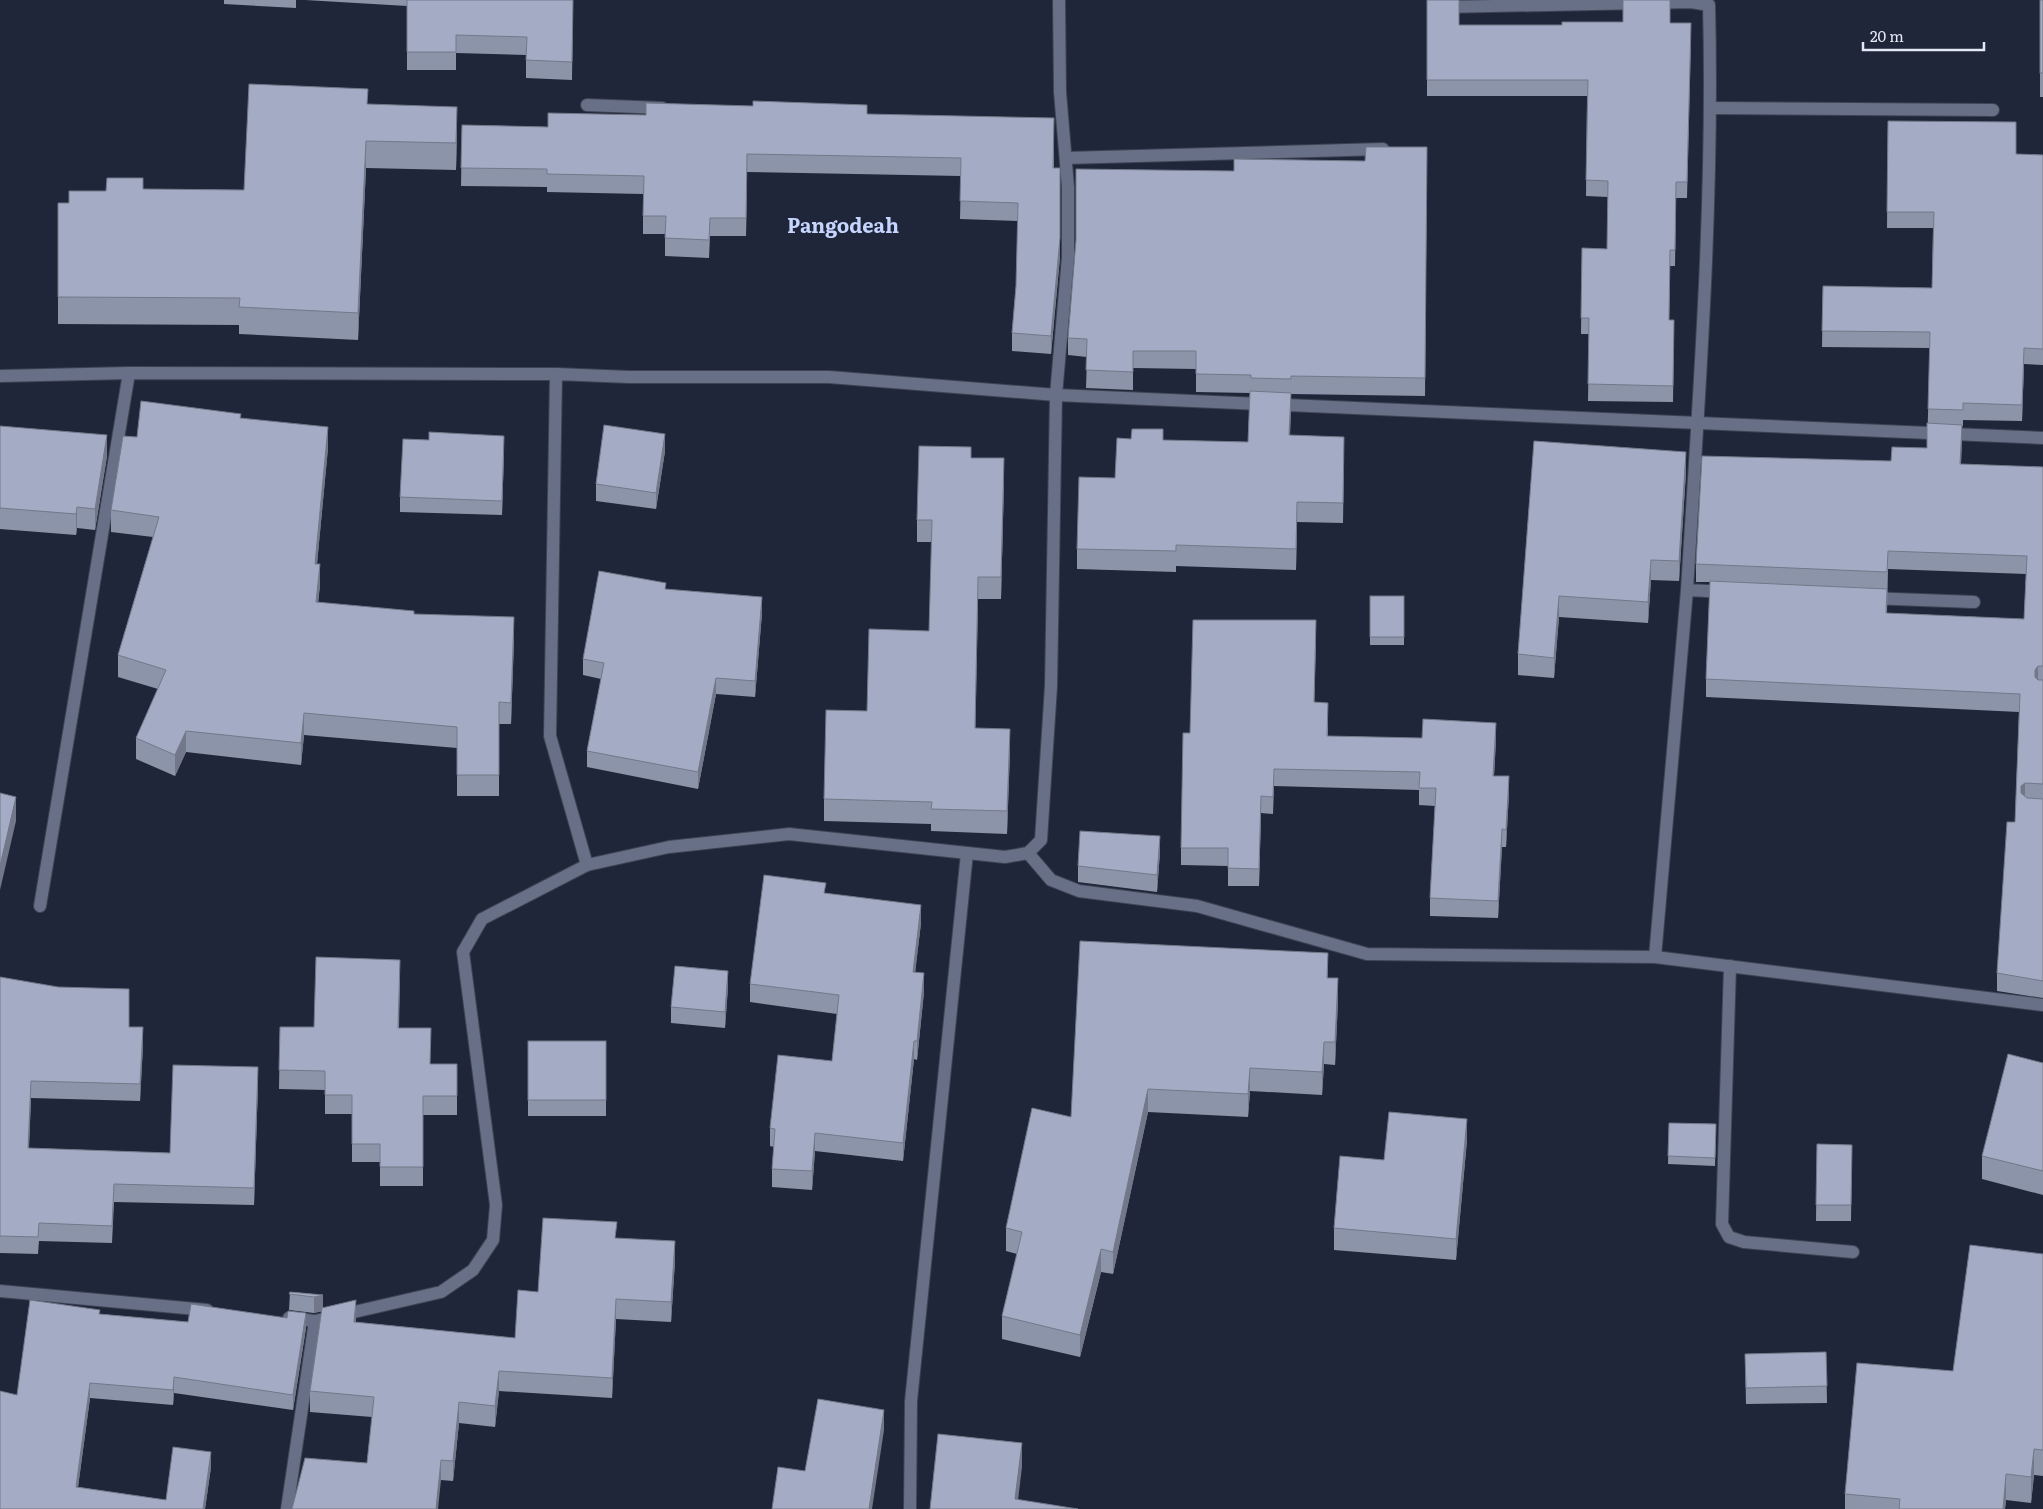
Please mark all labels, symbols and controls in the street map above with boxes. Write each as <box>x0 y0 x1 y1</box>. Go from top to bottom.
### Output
scale bar <box>1863 20 1984 52</box>
text: 20 m <box>1870 24 1904 47</box>
district label: Pangodeah <box>787 209 899 239</box>

